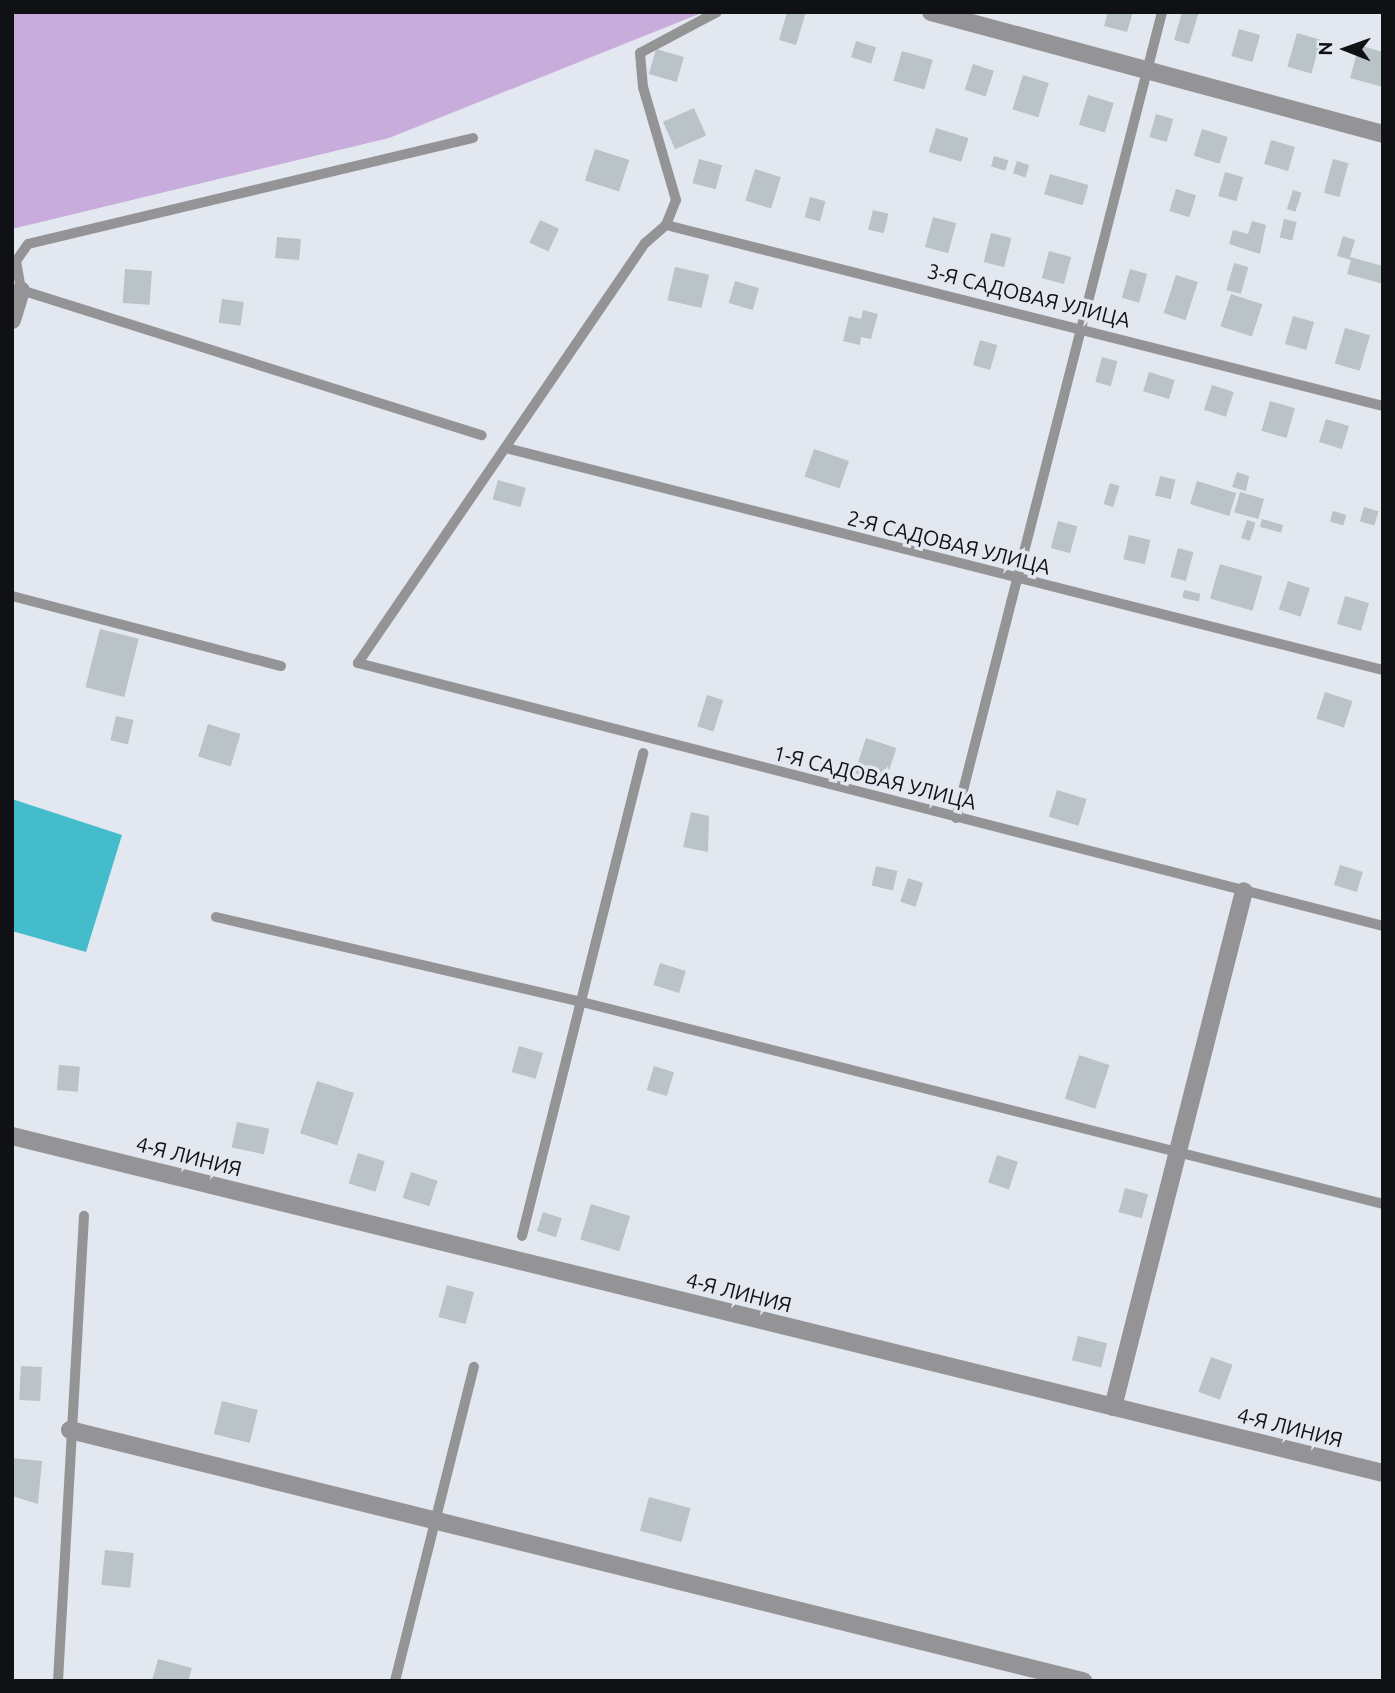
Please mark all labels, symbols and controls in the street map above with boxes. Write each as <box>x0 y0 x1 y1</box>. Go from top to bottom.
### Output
north arrow <box>1311 14 1381 84</box>
text: N <box>1314 41 1336 56</box>
street label: 3-Я САДОВАЯ УЛИЦА <box>925 258 1133 332</box>
street label: 2-Я САДОВАЯ УЛИЦА <box>845 505 1053 579</box>
street label: 1-Я САДОВАЯ УЛИЦА <box>771 740 979 814</box>
street label: 4-Я ЛИНИЯ <box>134 1131 244 1181</box>
street label: 4-Я ЛИНИЯ <box>684 1267 794 1317</box>
street label: 4-Я ЛИНИЯ <box>1235 1402 1345 1452</box>

